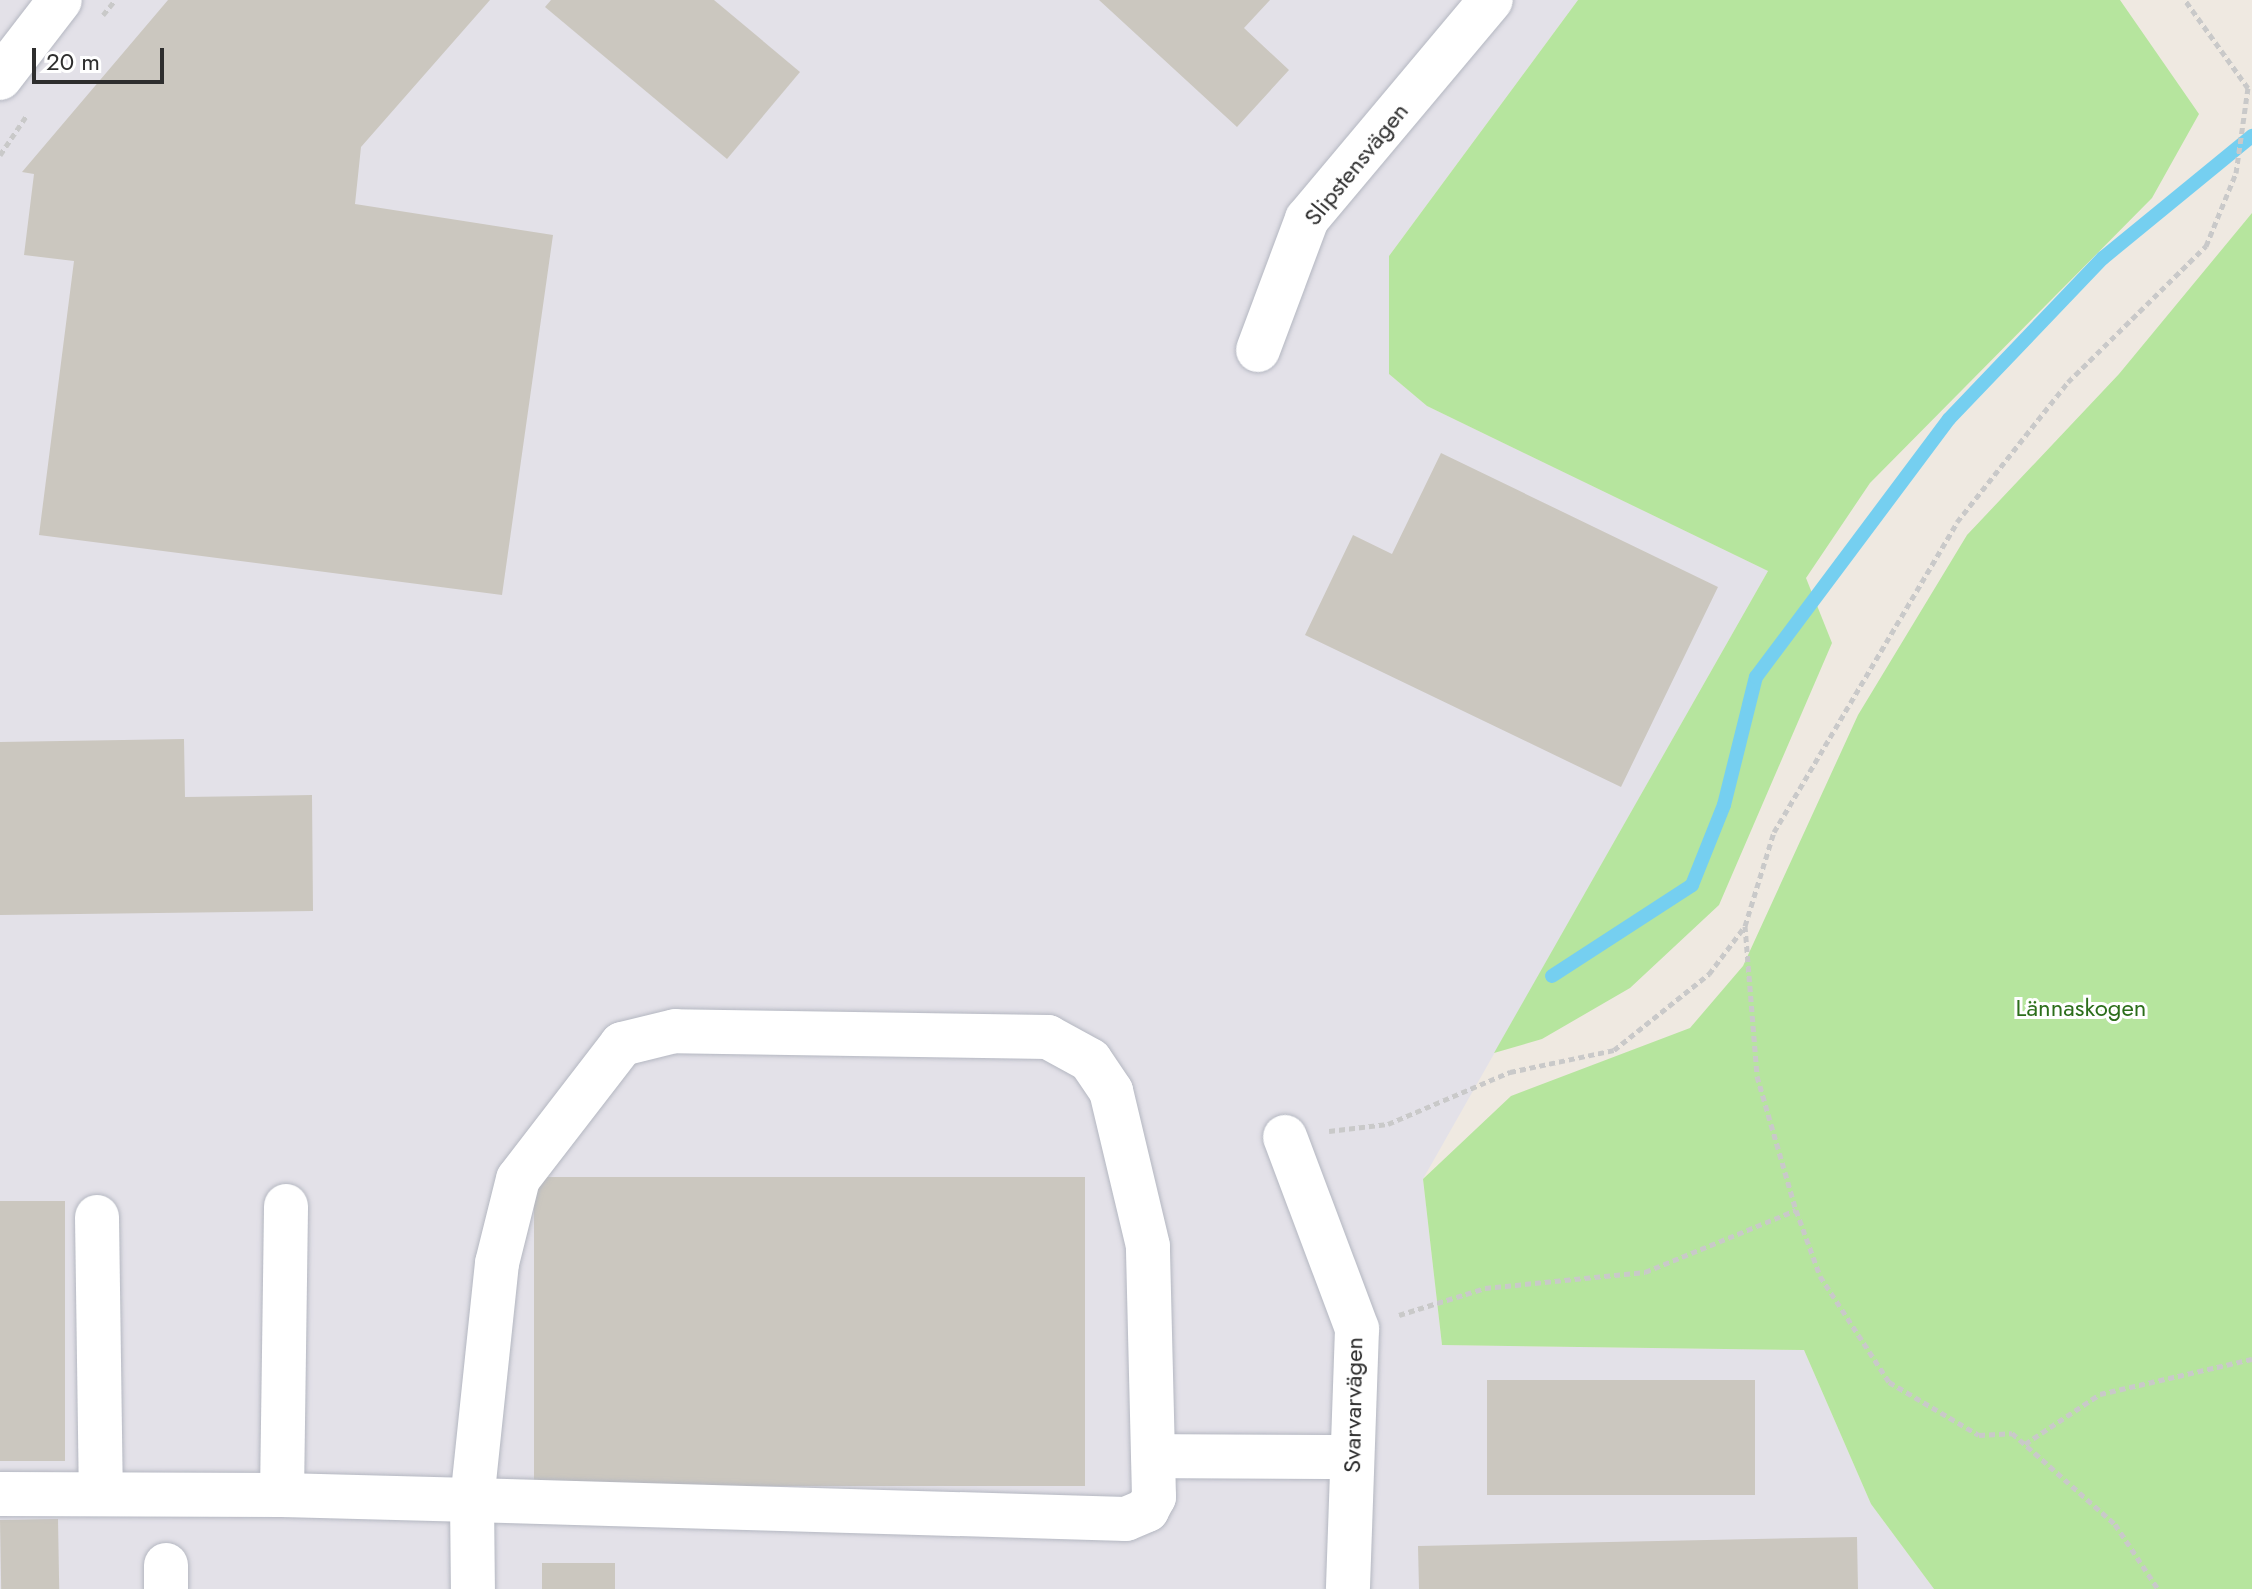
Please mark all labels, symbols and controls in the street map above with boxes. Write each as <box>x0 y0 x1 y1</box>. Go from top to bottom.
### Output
scale bar <box>36 32 168 82</box>
text: 20 m <box>46 44 100 79</box>
street label: Slipstensvägen <box>1298 97 1414 231</box>
park label: Lännaskogen <box>2016 994 2146 1022</box>
street label: Svarvarvägen <box>1337 1337 1369 1473</box>

